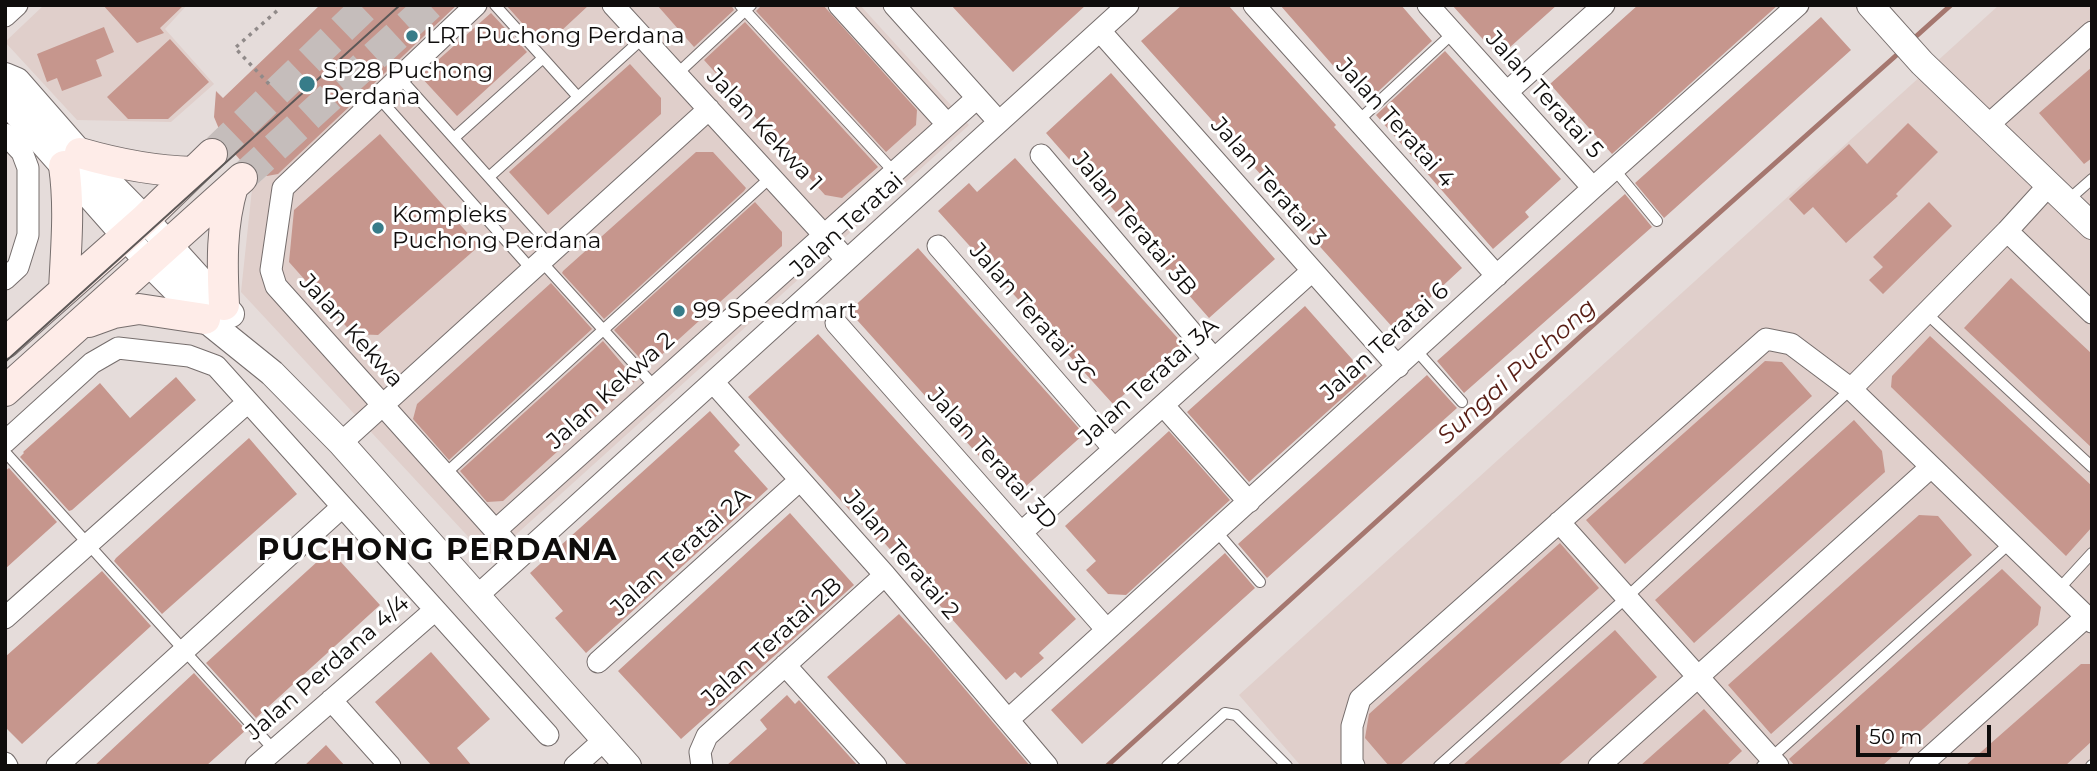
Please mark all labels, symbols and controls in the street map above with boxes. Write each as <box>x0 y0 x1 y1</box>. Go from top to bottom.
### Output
place label: LRT Puchong Perdana <box>426 22 685 50</box>
street label: Jalan Teratai 5 <box>1480 26 1608 164</box>
marker: LRT Puchong Perdana <box>404 28 420 44</box>
street label: Jalan Teratai 4 <box>1330 53 1460 193</box>
place label: SP28 Puchong Perdana <box>323 57 493 111</box>
street label: Jalan Kekwa 1 <box>700 63 828 197</box>
marker: SP28 Puchong Perdana <box>297 74 317 94</box>
street label: Jalan Teratai 3 <box>1205 112 1331 252</box>
street label: Jalan Teratai 3B <box>1066 147 1202 301</box>
street label: Jalan Teratai <box>785 167 909 283</box>
place label: Kompleks Puchong Perdana <box>392 201 601 255</box>
marker: Kompleks Puchong Perdana <box>370 220 386 236</box>
street label: Jalan Teratai 3C <box>963 238 1101 390</box>
street label: Jalan Kekwa <box>293 269 409 393</box>
street label: Jalan Teratai 6 <box>1315 277 1455 407</box>
water label: Sungai Puchong <box>1432 293 1602 451</box>
place label: 99 Speedmart <box>693 297 857 325</box>
marker: 99 Speedmart <box>671 303 687 319</box>
street label: Jalan Teratai 3A <box>1074 312 1224 452</box>
street label: Jalan Kekwa 2 <box>542 327 680 455</box>
street label: Jalan Teratai 3D <box>921 383 1063 535</box>
street label: Jalan Teratai 2A <box>606 482 756 622</box>
street label: Jalan Teratai 2 <box>837 485 965 625</box>
district label: PUCHONG PERDANA <box>259 533 617 569</box>
street label: Jalan Teratai 2B <box>696 572 848 712</box>
street label: Jalan Perdana 4/4 <box>241 590 415 746</box>
scale bar <box>1859 712 1994 756</box>
text: 50 m <box>1869 724 1923 749</box>

